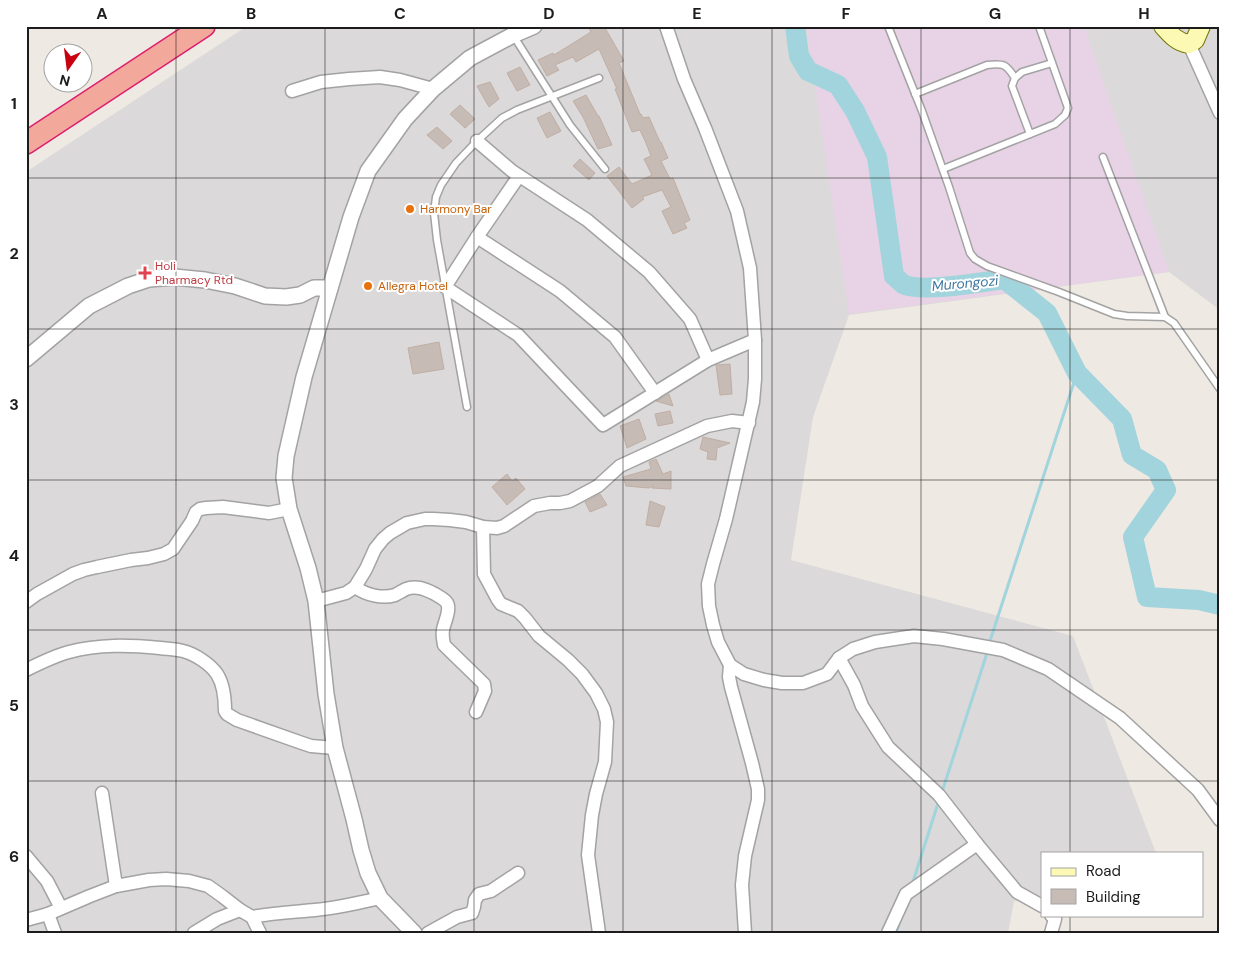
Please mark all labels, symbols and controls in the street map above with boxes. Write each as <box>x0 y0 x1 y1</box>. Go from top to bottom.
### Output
text: A <box>96 3 108 24</box>
text: B <box>246 3 256 24</box>
text: C <box>394 3 406 24</box>
text: D <box>543 3 555 24</box>
text: E <box>692 3 702 24</box>
text: F <box>842 3 851 24</box>
text: G <box>989 3 1001 24</box>
text: H <box>1138 3 1150 24</box>
north arrow <box>42 42 92 92</box>
text: N <box>58 71 72 91</box>
text: 1 <box>11 93 17 114</box>
place label: Harmony Bar <box>420 201 492 217</box>
marker: Harmony Bar <box>404 203 416 215</box>
text: 2 <box>9 243 19 264</box>
place label: Holi Pharmacy Rtd <box>155 258 233 288</box>
marker: Holi Pharmacy Rtd <box>139 267 151 279</box>
water label: Murongozi <box>931 271 1000 295</box>
place label: Allegra Hotel <box>378 278 448 294</box>
marker: Allegra Hotel <box>362 280 374 292</box>
text: 3 <box>9 394 19 415</box>
text: 4 <box>9 545 19 566</box>
text: 5 <box>9 695 19 716</box>
text: 6 <box>9 846 19 867</box>
legend <box>1041 852 1204 916</box>
text: Road <box>1086 861 1121 881</box>
text: Building <box>1086 887 1141 907</box>

